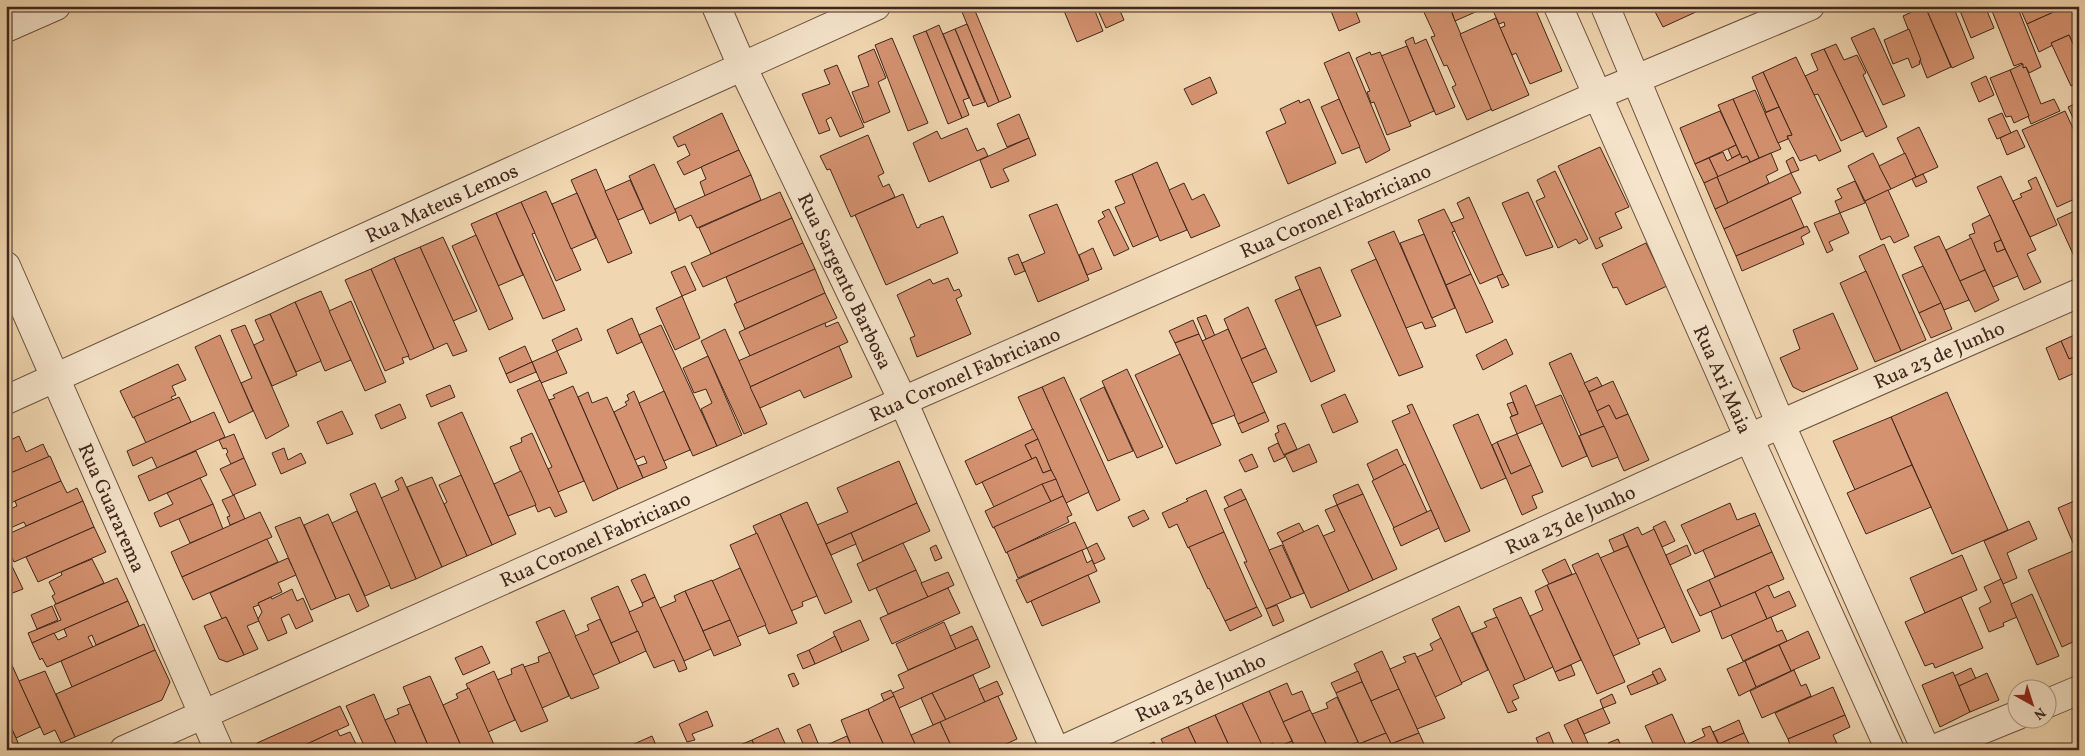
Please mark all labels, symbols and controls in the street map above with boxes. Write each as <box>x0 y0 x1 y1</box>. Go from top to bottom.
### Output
street label: Rua Mateus Lemos <box>361 158 523 251</box>
street label: Rua Coronel Fabriciano <box>1236 158 1436 267</box>
street label: Rua Sargento Barbosa <box>789 189 898 375</box>
street label: Rua 23 de Junho <box>1870 315 2010 397</box>
street label: Rua Coronel Fabriciano <box>866 321 1065 430</box>
street label: Rua Ari Maia <box>1685 321 1757 439</box>
street label: Rua Guararema <box>70 439 151 578</box>
street label: Rua 23 de Junho <box>1501 479 1641 563</box>
street label: Rua Coronel Fabriciano <box>496 486 696 596</box>
street label: Rua 23 de Junho <box>1131 647 1271 731</box>
north arrow <box>2008 678 2058 728</box>
text: N <box>2029 702 2049 724</box>

